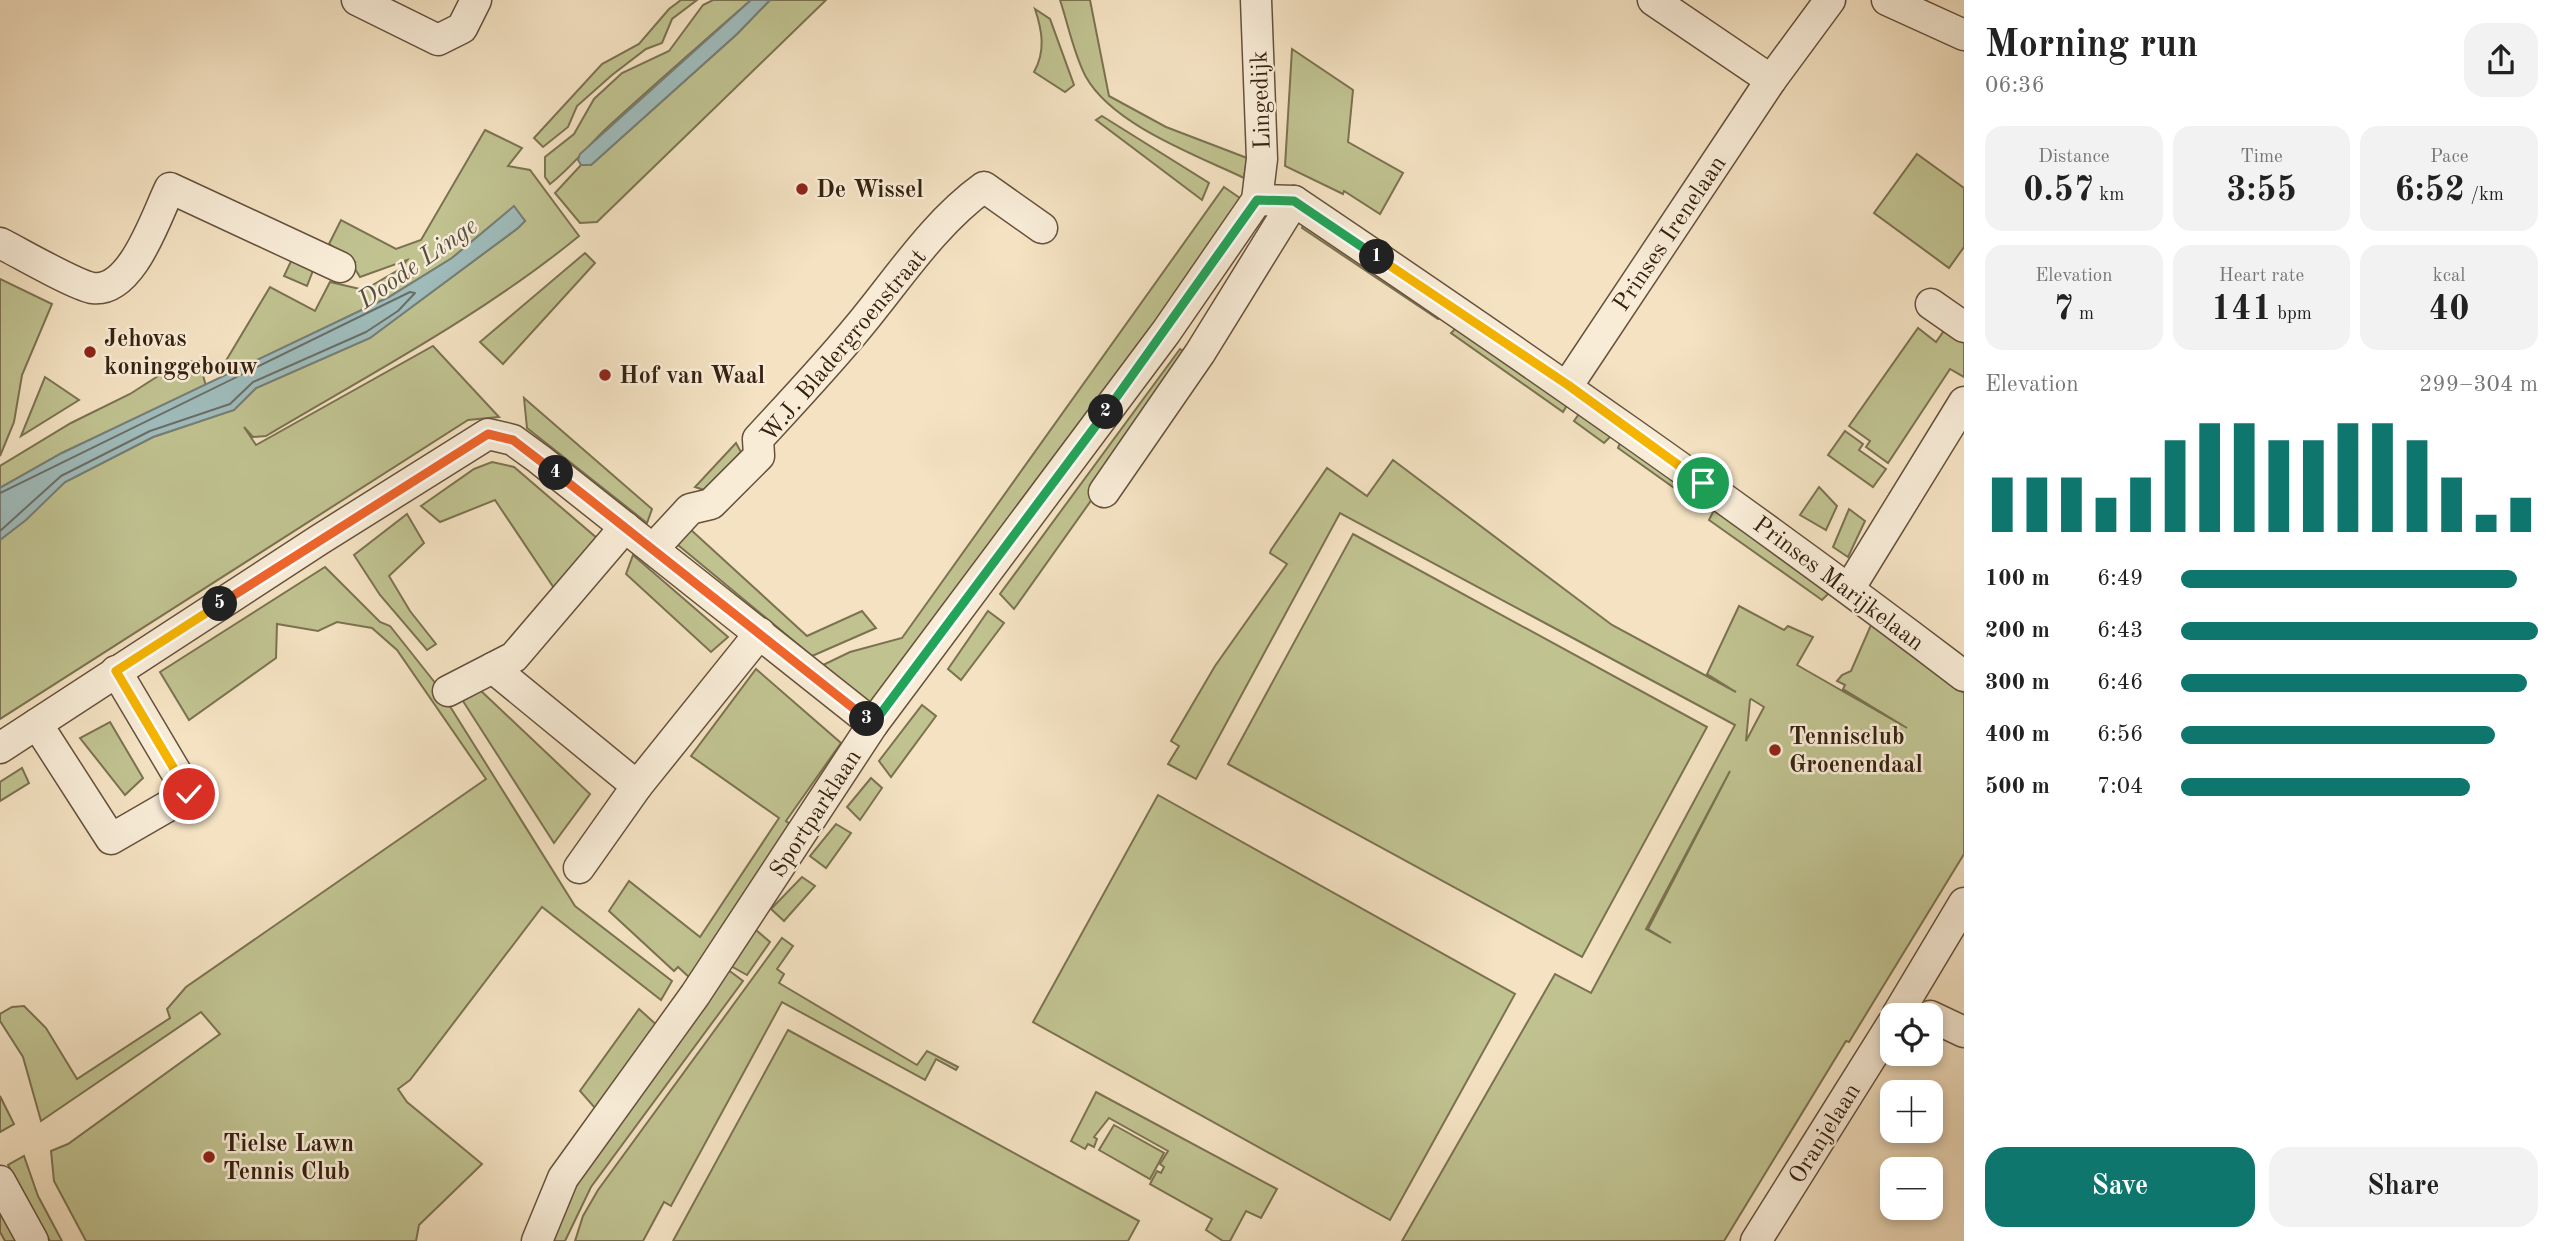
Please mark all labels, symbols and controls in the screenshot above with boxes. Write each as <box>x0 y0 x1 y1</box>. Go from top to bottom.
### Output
button: share <box>2464 23 2538 97</box>
text: Morning run <box>1985 27 2198 65</box>
street label: Lingedijk <box>1248 50 1276 150</box>
text: 06:36 <box>1985 74 2045 97</box>
text: Distance <box>2038 148 2110 167</box>
text: Time <box>2240 148 2283 167</box>
text: Pace <box>2430 148 2468 167</box>
street label: Prinses Irenelaan <box>1610 152 1731 316</box>
text: 0.57 <box>2023 173 2094 208</box>
text: 3:55 <box>2226 173 2297 208</box>
text: 6:52 <box>2394 173 2465 208</box>
place label: De Wissel <box>816 179 924 203</box>
marker: De Wissel <box>794 181 810 197</box>
text: km <box>2094 186 2124 205</box>
text: /km <box>2465 186 2504 205</box>
water label: Doode Linge <box>353 213 483 315</box>
pin: 1 <box>1360 240 1394 274</box>
street label: W.J. Bladergroenstraat <box>757 246 932 447</box>
text: 1 <box>1371 247 1382 266</box>
text: Elevation <box>2035 267 2112 286</box>
text: Heart rate <box>2219 267 2304 286</box>
text: kcal <box>2433 267 2466 286</box>
text: 7 <box>2053 292 2074 327</box>
text: 141 <box>2211 292 2272 327</box>
text: 40 <box>2429 292 2469 327</box>
text: m <box>2074 305 2094 324</box>
text: bpm <box>2272 305 2312 324</box>
place label: Jehovas koninggebouw <box>104 328 258 380</box>
marker: Jehovas koninggebouw <box>82 344 98 360</box>
place label: Hof van Waal <box>619 365 765 389</box>
marker: Hof van Waal <box>597 367 613 383</box>
text: Elevation <box>1985 373 2079 396</box>
text: 299–304 m <box>2419 373 2538 396</box>
pin: 2 <box>1088 394 1124 430</box>
text: 2 <box>1100 402 1111 421</box>
pin <box>1673 453 1733 513</box>
pin: 4 <box>538 456 574 490</box>
text: 4 <box>550 463 561 482</box>
icon: arrive <box>1684 464 1722 502</box>
street label: Prinses Marijkelaan <box>1748 513 1928 656</box>
text: 100 m <box>1985 567 2050 590</box>
text: 6:49 <box>2097 567 2143 590</box>
pin: 5 <box>202 586 238 622</box>
text: 5 <box>214 594 225 613</box>
text: 200 m <box>1985 619 2050 642</box>
text: 6:43 <box>2097 619 2143 642</box>
text: 300 m <box>1985 671 2050 694</box>
text: 6:46 <box>2097 671 2143 694</box>
pin: 3 <box>850 702 884 736</box>
text: 3 <box>861 709 872 728</box>
text: 400 m <box>1985 723 2050 746</box>
text: 6:56 <box>2097 723 2143 746</box>
place label: Tennisclub Groenendaal <box>1789 726 1923 778</box>
marker: Tennisclub Groenendaal <box>1767 742 1783 758</box>
street label: Sportparklaan <box>767 746 867 882</box>
pin <box>159 764 219 824</box>
icon: check <box>170 775 208 813</box>
text: 500 m <box>1985 775 2050 798</box>
text: 7:04 <box>2097 775 2143 798</box>
map controls <box>1880 1003 1943 1220</box>
button: locate <box>1880 1003 1943 1066</box>
street label: Oranjelaan <box>1785 1080 1866 1188</box>
button: + <box>1880 1080 1943 1143</box>
place label: Tielse Lawn Tennis Club <box>223 1133 354 1185</box>
button: Save <box>1985 1147 2255 1227</box>
button: Share <box>2269 1147 2538 1227</box>
marker: Tielse Lawn Tennis Club <box>201 1149 217 1165</box>
button: − <box>1880 1157 1943 1220</box>

